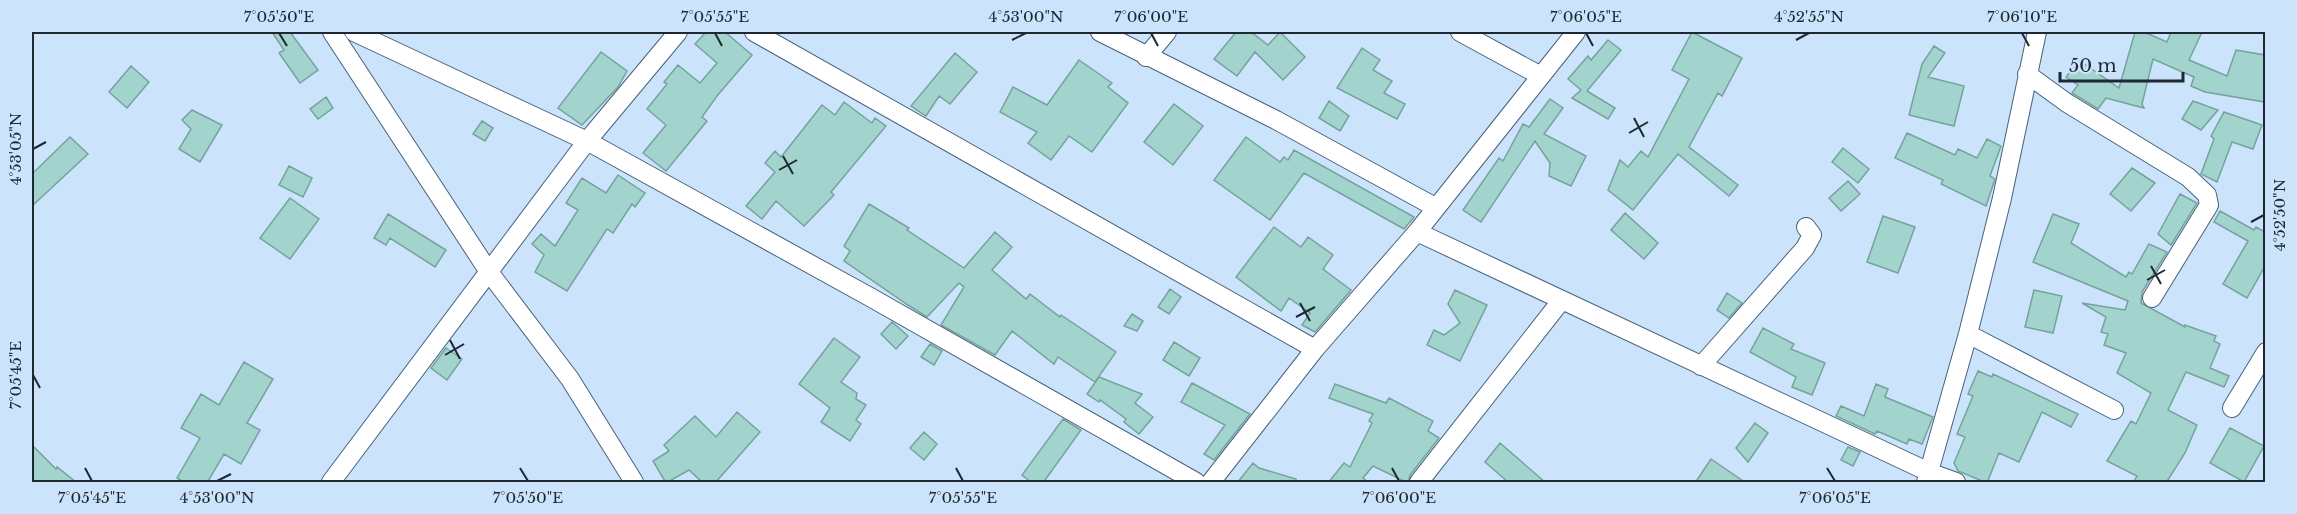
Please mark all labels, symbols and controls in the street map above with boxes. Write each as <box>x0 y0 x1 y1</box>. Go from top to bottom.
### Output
text: 7°05'50"E <box>244 7 314 26</box>
text: 7°05'55"E <box>681 7 749 26</box>
text: 4°53'00"N <box>989 7 1063 26</box>
text: 7°06'00"E <box>1114 7 1188 26</box>
text: 7°06'05"E <box>1550 7 1622 26</box>
text: 4°52'55"N <box>1774 7 1844 26</box>
text: 7°06'10"E <box>1987 7 2057 26</box>
scale bar <box>2060 45 2183 83</box>
text: 50 m <box>2069 55 2117 77</box>
text: 4°53'05"N <box>6 113 25 185</box>
text: 4°52'50"N <box>2270 179 2289 251</box>
text: 7°05'45"E <box>6 341 25 409</box>
text: 7°05'45"E <box>58 488 126 507</box>
text: 4°53'00"N <box>180 488 254 507</box>
text: 7°05'50"E <box>493 488 563 507</box>
text: 7°05'55"E <box>929 488 997 507</box>
text: 7°06'00"E <box>1362 488 1436 507</box>
text: 7°06'05"E <box>1799 488 1871 507</box>

